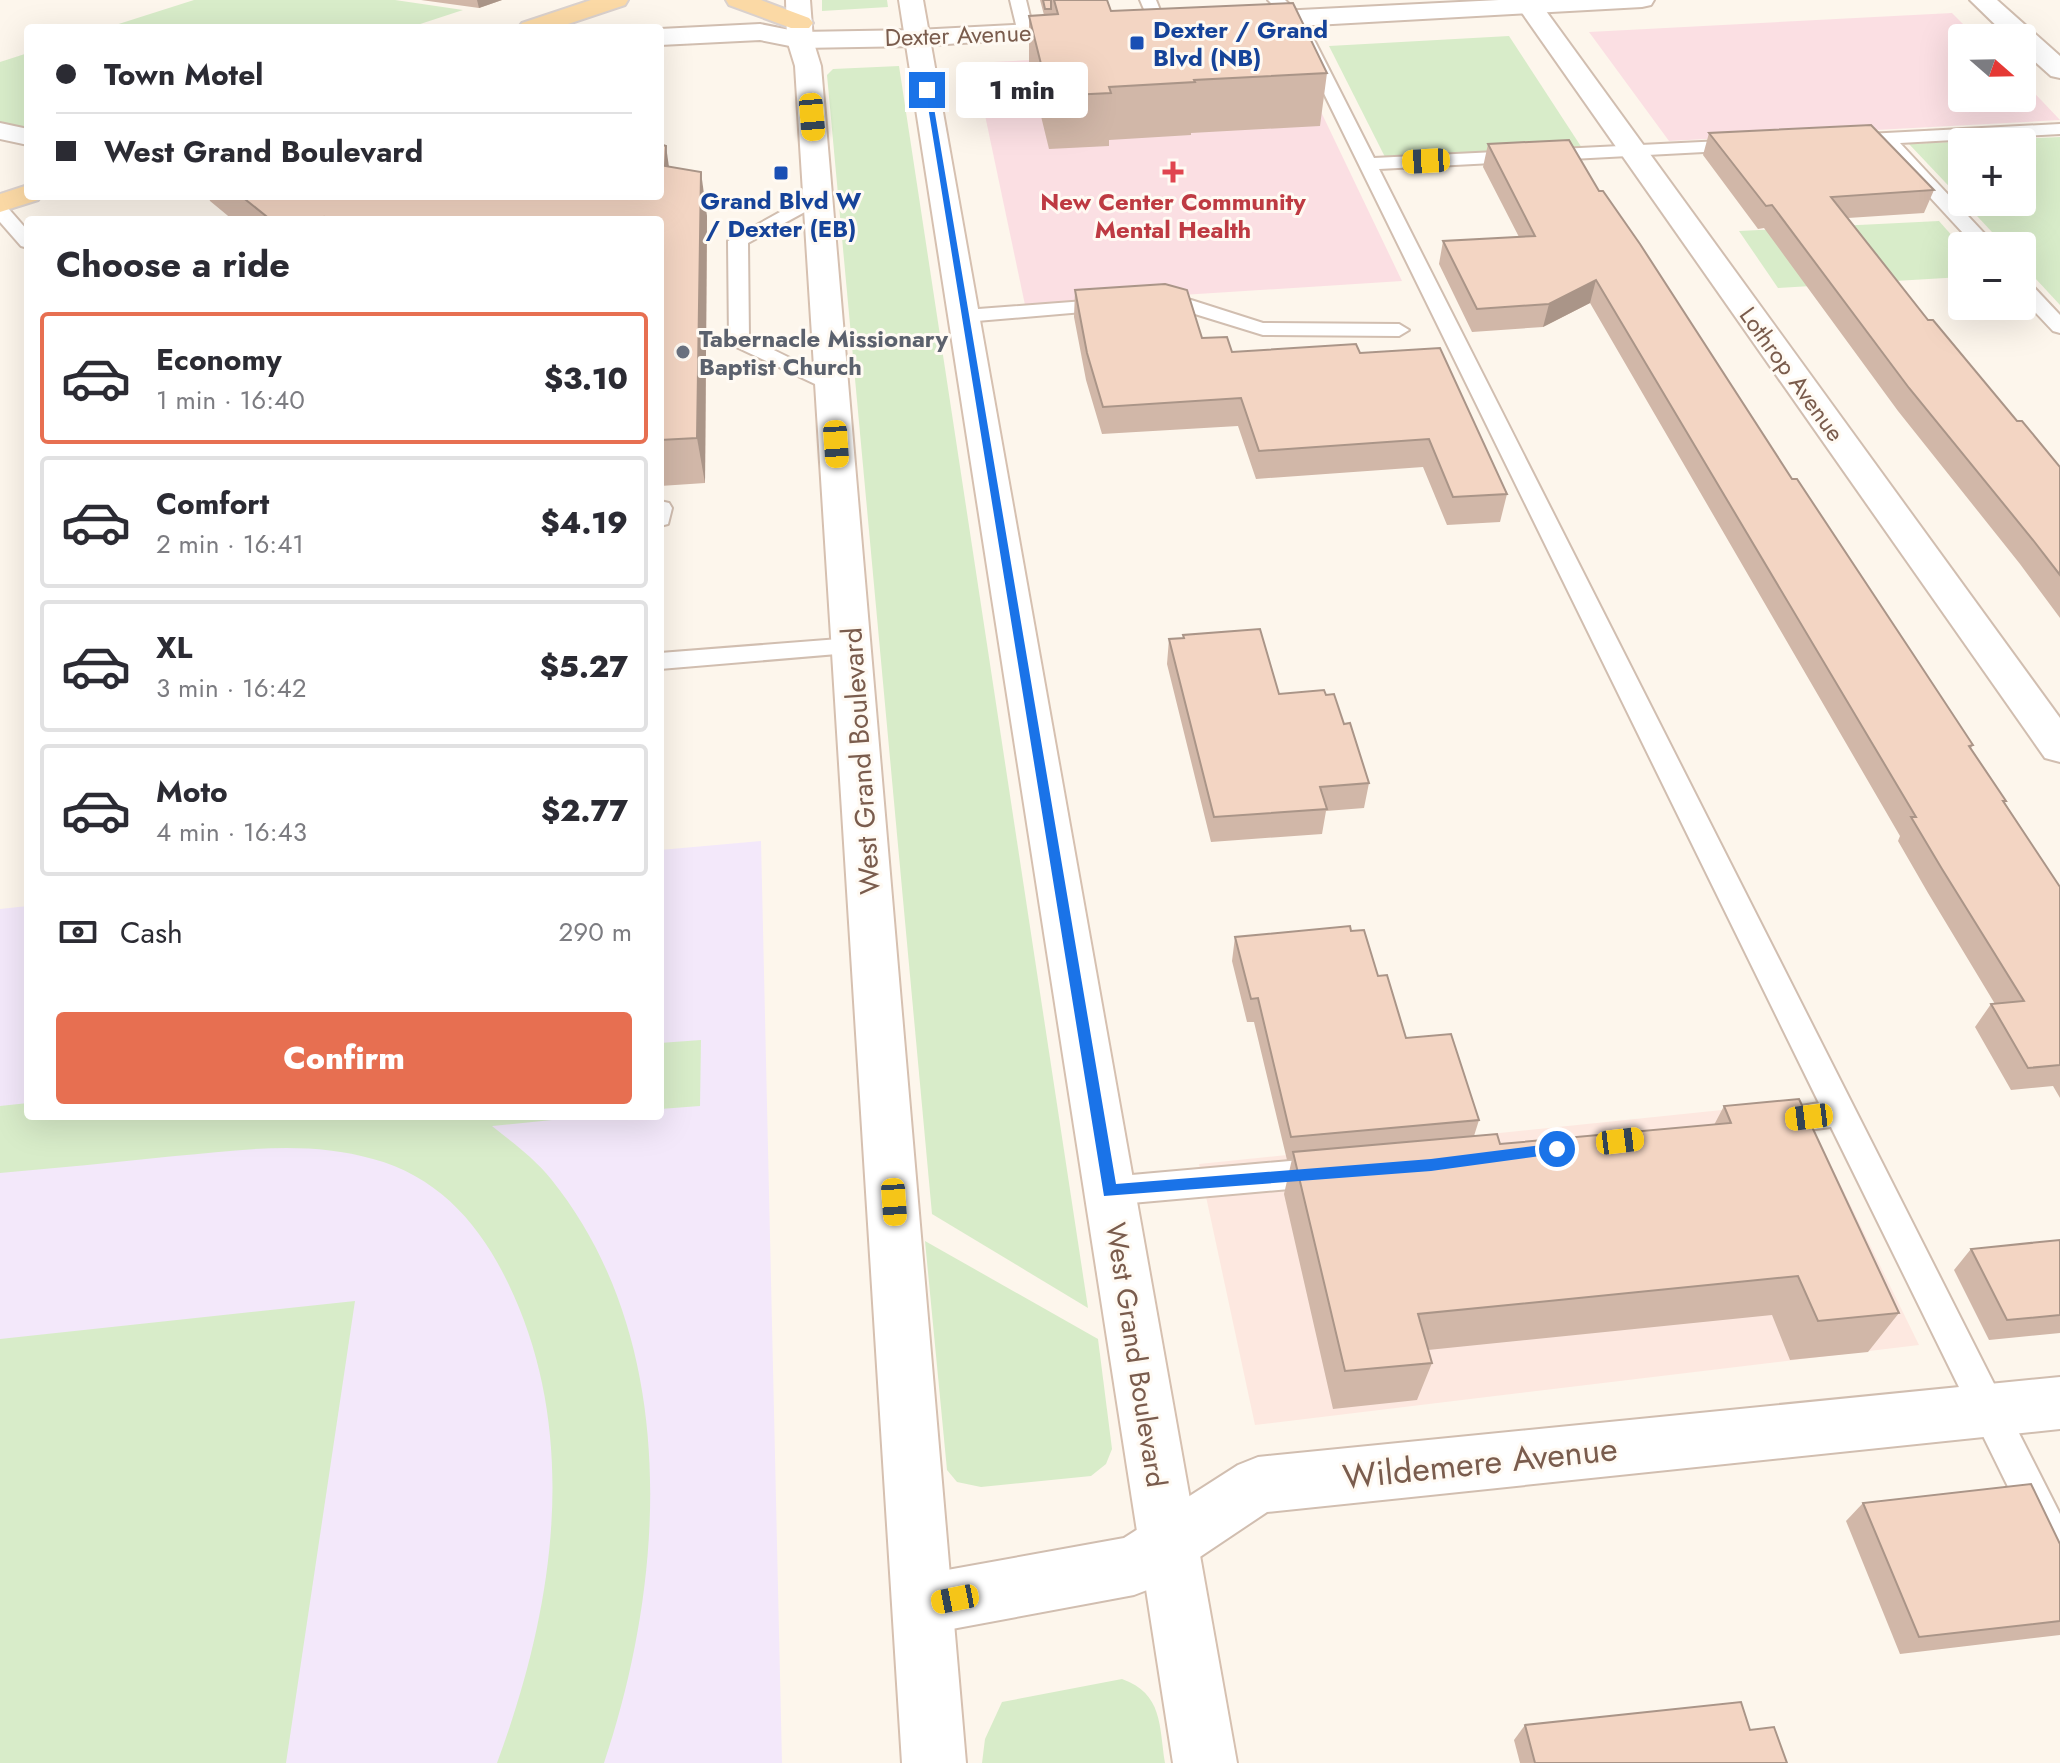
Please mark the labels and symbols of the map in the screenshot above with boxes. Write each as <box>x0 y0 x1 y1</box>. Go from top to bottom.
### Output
place label: Dexter / Grand Blvd (NB) <box>1153 12 1328 75</box>
street label: Dexter Avenue <box>884 15 1032 55</box>
north arrow <box>1948 24 2036 112</box>
marker: Dexter / Grand Blvd (NB) <box>1128 34 1146 52</box>
callout: 1 min <box>955 62 1087 118</box>
route end <box>909 72 945 108</box>
car <box>798 92 826 142</box>
car <box>1401 148 1451 174</box>
marker: New Center Community Mental Health <box>1162 161 1184 183</box>
marker: Grand Blvd W / Dexter (EB) <box>772 164 790 182</box>
place label: Grand Blvd W / Dexter (EB) <box>701 183 862 246</box>
place label: New Center Community Mental Health <box>1040 184 1306 247</box>
street label: Lothrop Avenue <box>1731 299 1853 449</box>
place label: Tabernacle Missionary Baptist Church <box>699 321 948 384</box>
marker: Tabernacle Missionary Baptist Church <box>674 343 692 361</box>
car <box>822 419 850 469</box>
street label: West Grand Boulevard <box>831 626 891 896</box>
car <box>1784 1102 1834 1132</box>
car <box>1595 1126 1645 1156</box>
route start <box>1539 1131 1575 1167</box>
car <box>880 1177 908 1227</box>
street label: West Grand Boulevard <box>1095 1220 1177 1490</box>
street label: Wildemere Avenue <box>1340 1424 1620 1502</box>
car <box>929 1583 981 1615</box>

